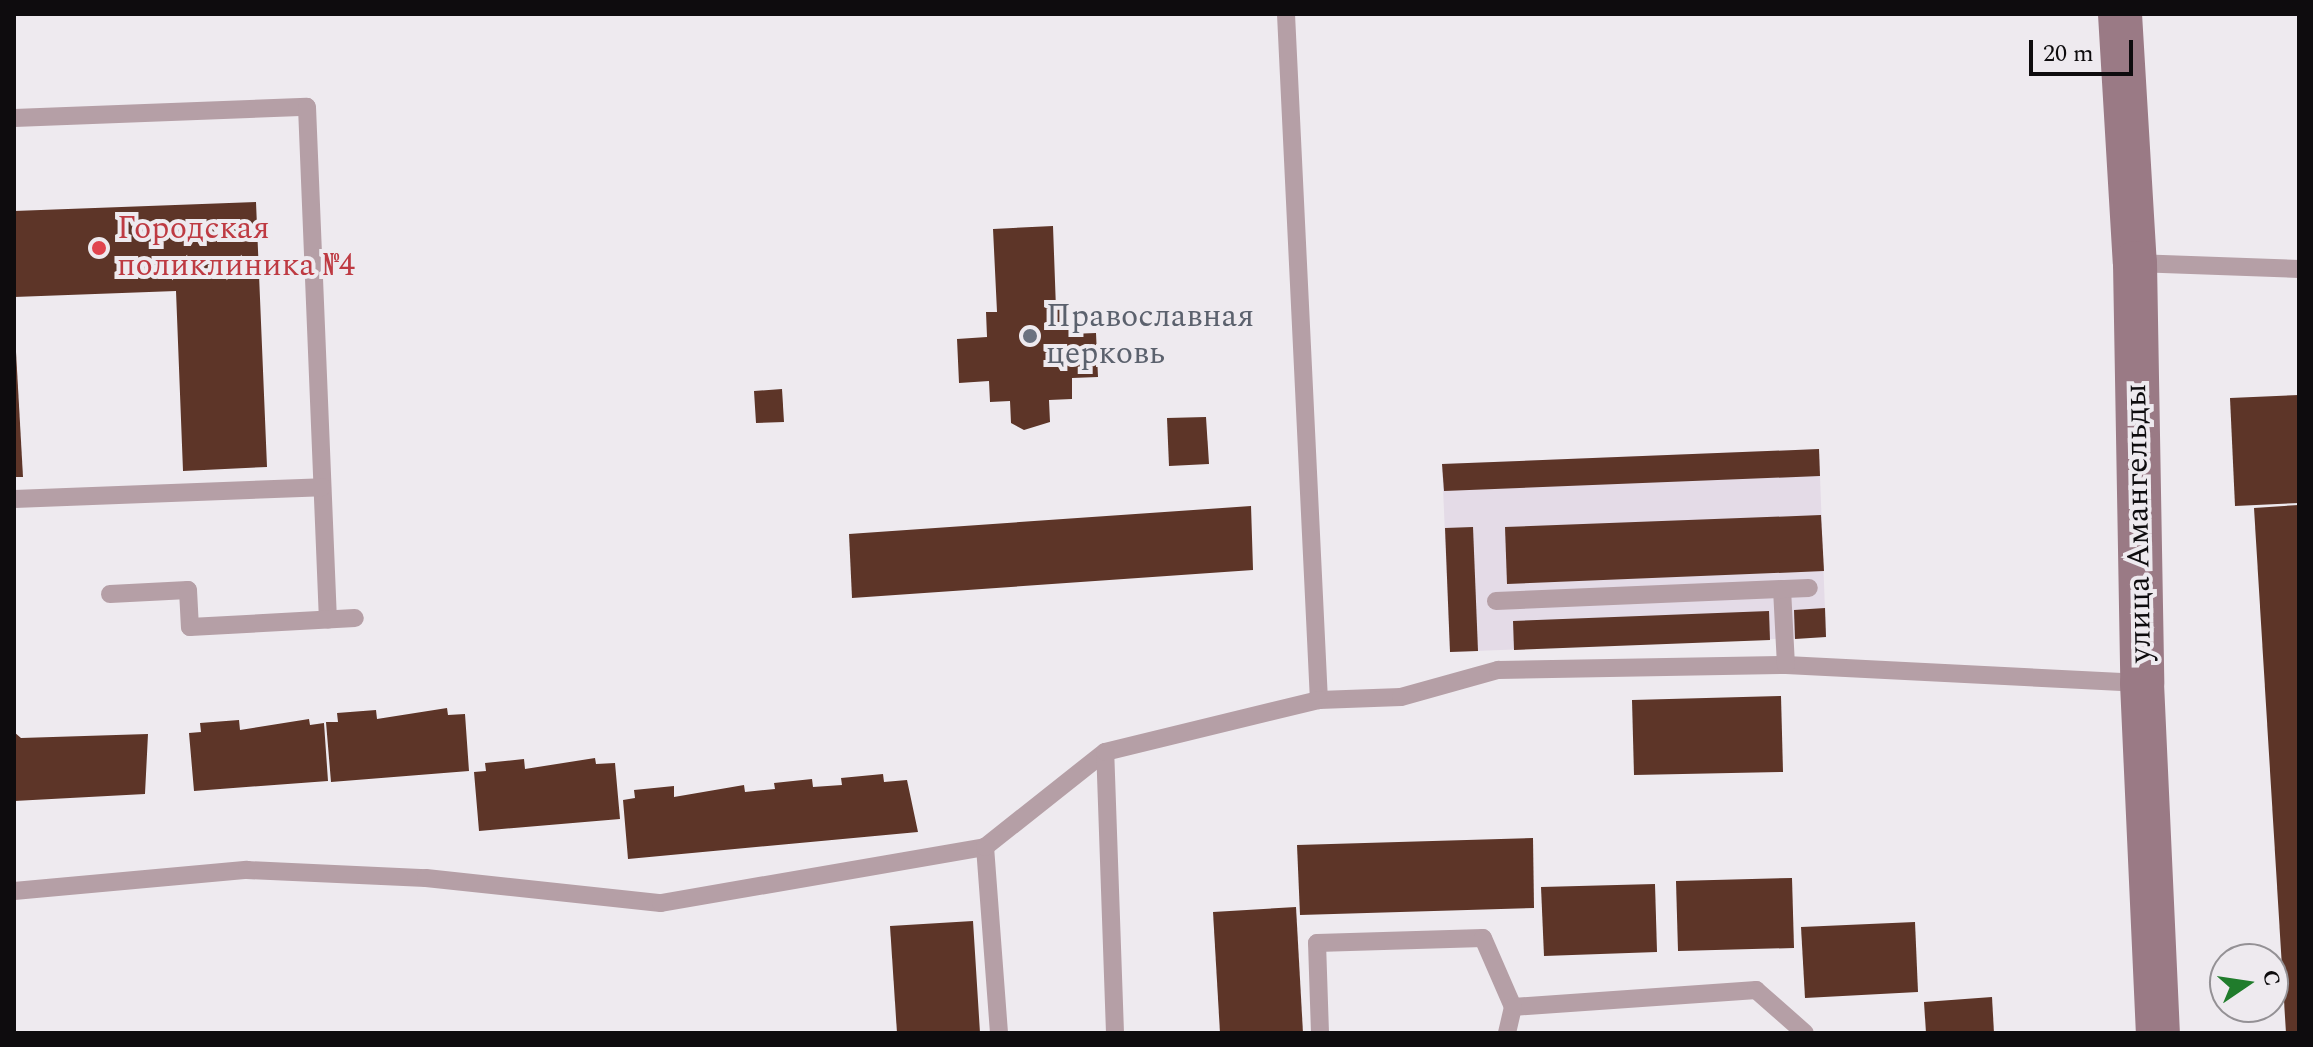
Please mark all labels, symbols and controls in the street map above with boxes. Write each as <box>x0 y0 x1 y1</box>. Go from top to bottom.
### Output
scale bar <box>2033 24 2137 74</box>
text: 20 m <box>2043 36 2094 72</box>
place label: Городская поликлиника №4 <box>117 211 355 286</box>
marker: Городская поликлиника №4 <box>88 237 110 259</box>
place label: Православная церковь <box>1046 299 1254 374</box>
marker: Православная церковь <box>1021 327 1039 345</box>
street label: улица Амангельды <box>2117 383 2161 663</box>
north arrow <box>2209 943 2289 1023</box>
text: С <box>2253 967 2289 989</box>

